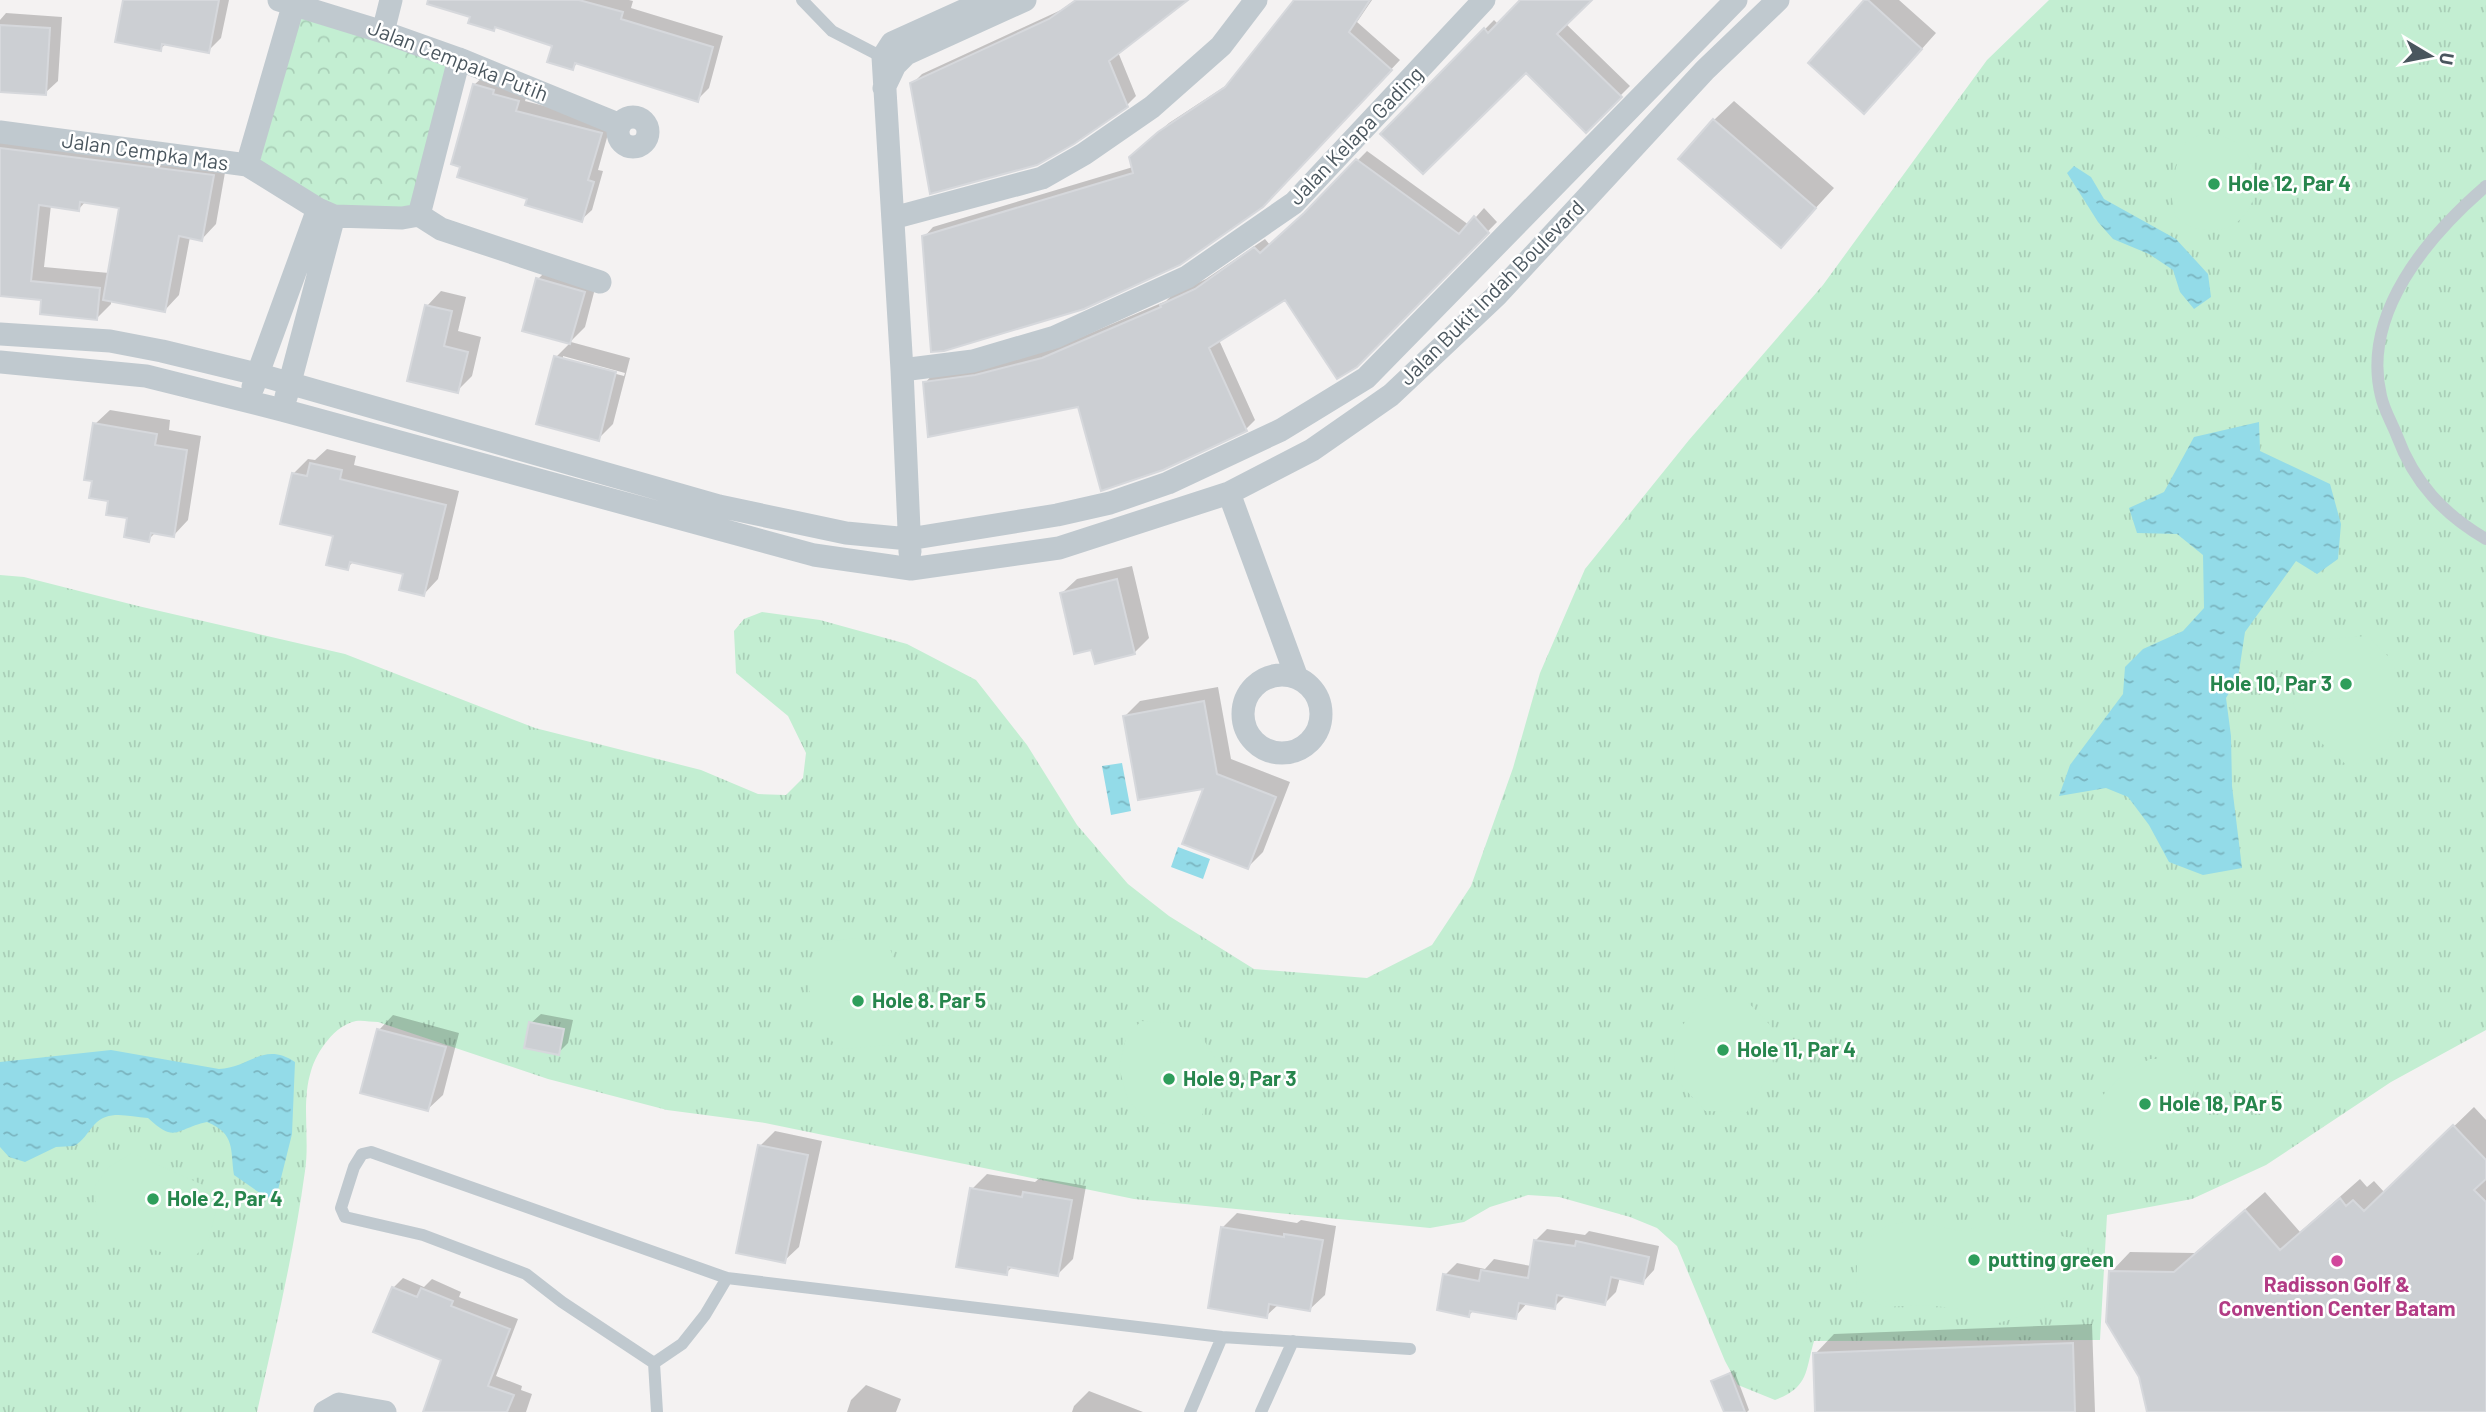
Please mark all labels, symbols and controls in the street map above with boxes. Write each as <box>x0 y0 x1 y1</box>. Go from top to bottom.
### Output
street label: Jalan Cempaka Putih <box>365 14 552 105</box>
north arrow <box>2395 21 2465 91</box>
text: U <box>2435 51 2460 67</box>
street label: Jalan Kelapa Gading <box>1283 61 1427 209</box>
street label: Jalan Cempka Mas <box>60 126 230 175</box>
place label: Hole 12, Par 4 <box>2228 170 2351 195</box>
marker: Hole 12, Par 4 <box>2206 176 2222 192</box>
street label: Jalan Bukit Indah Boulevard <box>1393 194 1589 390</box>
place label: Hole 10, Par 3 <box>2210 670 2332 695</box>
marker: Hole 10, Par 3 <box>2338 676 2354 692</box>
place label: Hole 8. Par 5 <box>872 987 986 1012</box>
marker: Hole 8. Par 5 <box>850 993 866 1009</box>
place label: Hole 11, Par 4 <box>1737 1036 1856 1061</box>
marker: Hole 11, Par 4 <box>1715 1042 1731 1058</box>
place label: Hole 9, Par 3 <box>1183 1065 1297 1090</box>
marker: Hole 9, Par 3 <box>1161 1071 1177 1087</box>
place label: Hole 18, PAr 5 <box>2159 1090 2282 1115</box>
marker: Hole 18, PAr 5 <box>2137 1096 2153 1112</box>
place label: Hole 2, Par 4 <box>167 1185 283 1210</box>
marker: Hole 2, Par 4 <box>145 1191 161 1207</box>
place label: putting green <box>1988 1246 2114 1271</box>
marker: putting green <box>1966 1252 1982 1268</box>
marker: Radisson Golf & Convention Center Batam <box>2329 1253 2345 1269</box>
place label: Radisson Golf & Convention Center Batam <box>2218 1271 2456 1320</box>

